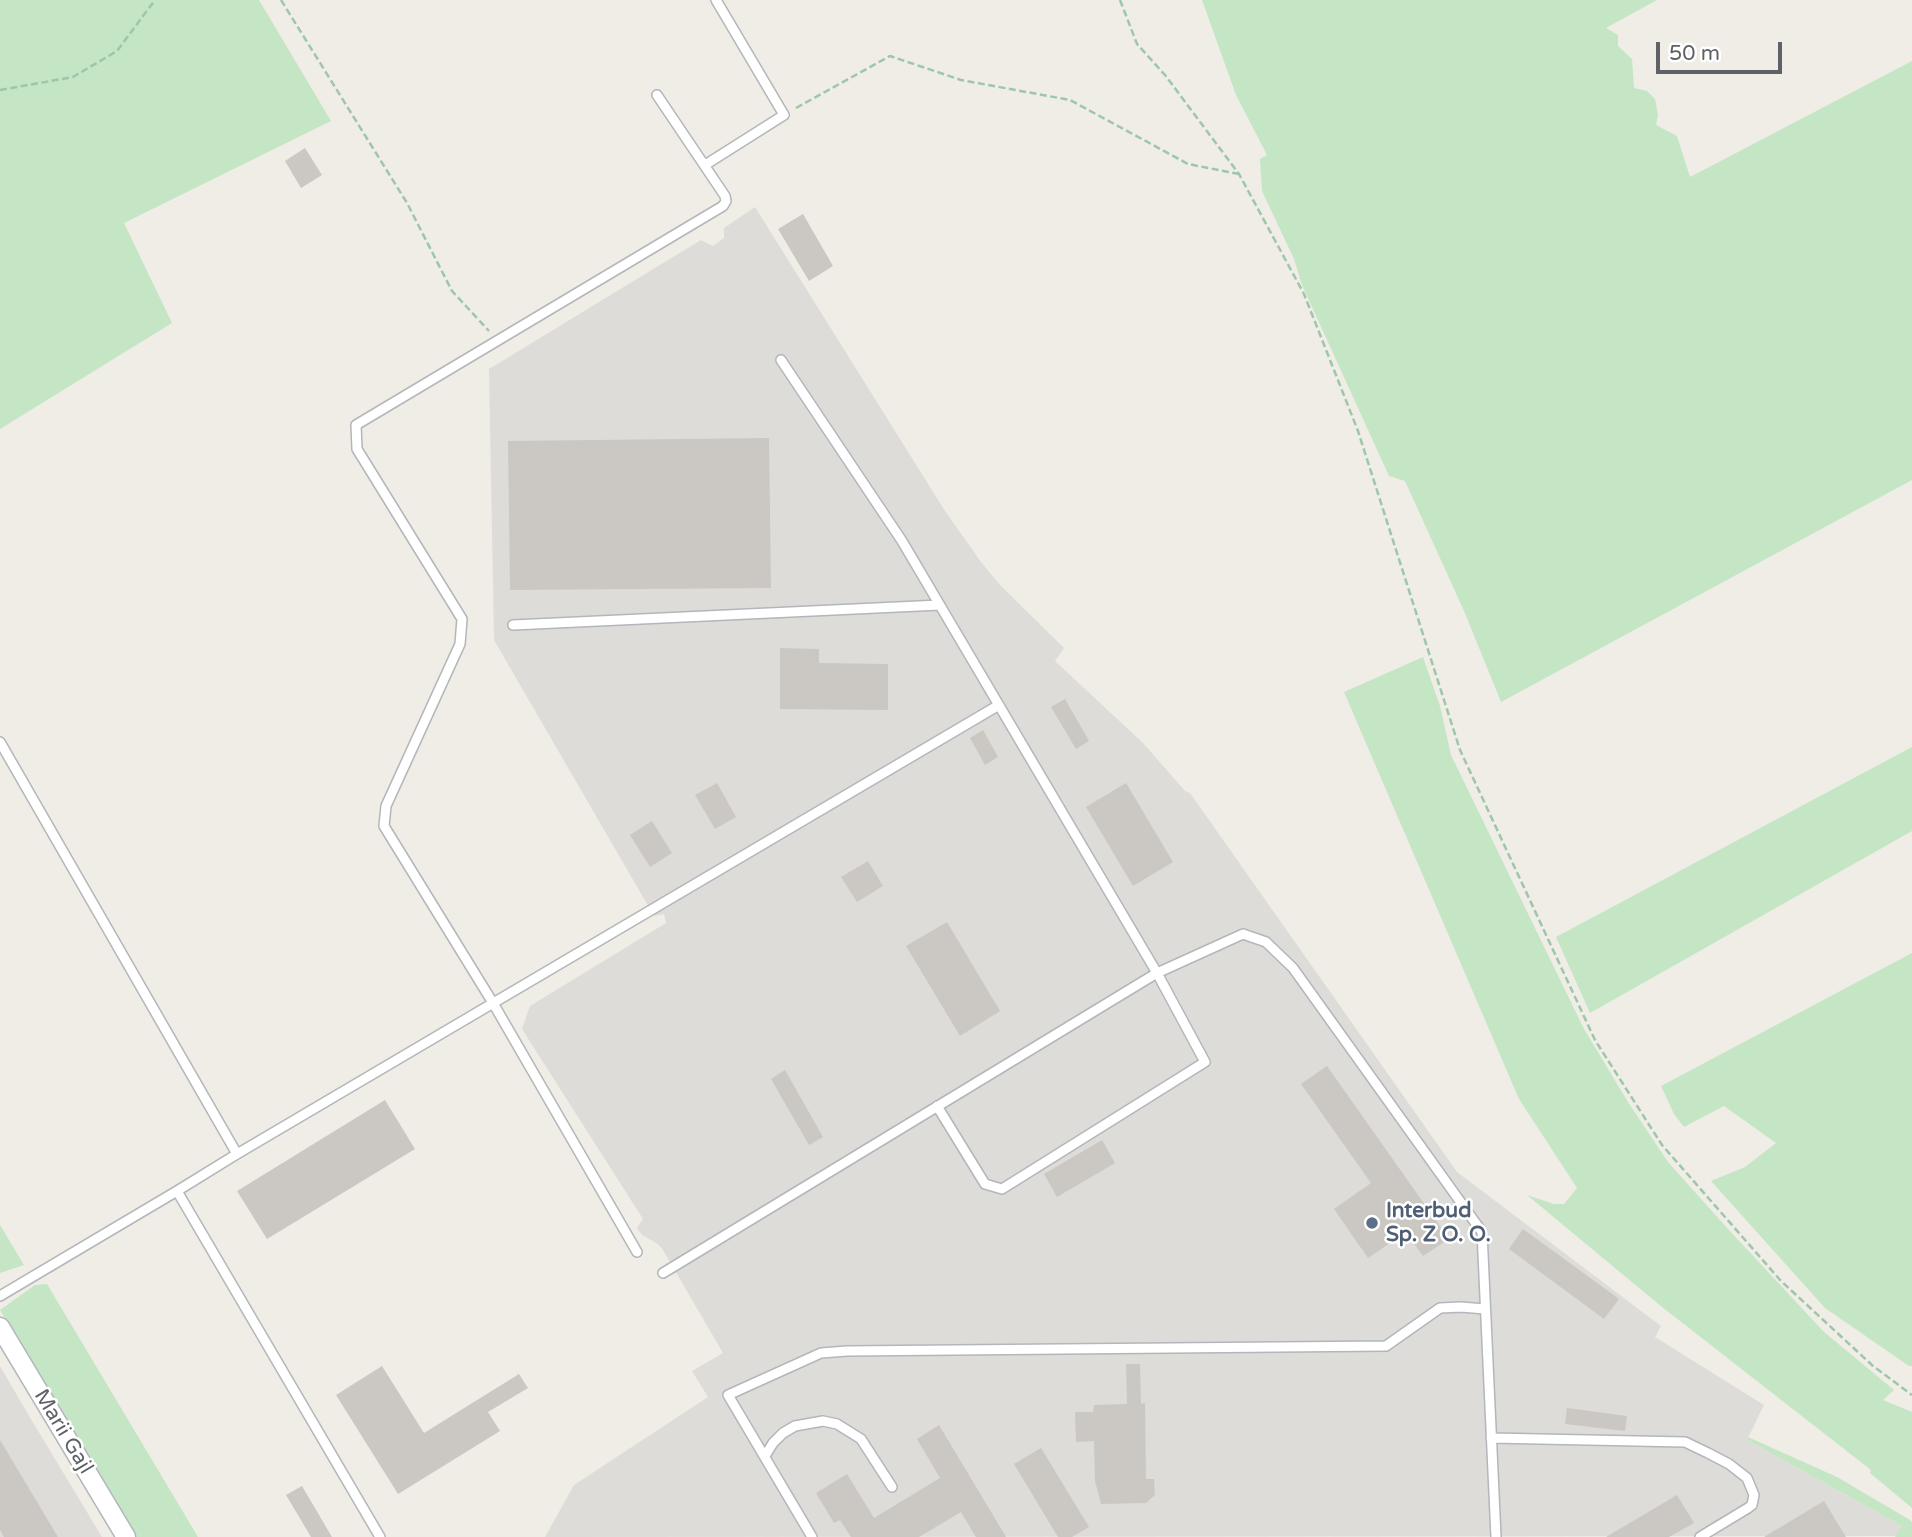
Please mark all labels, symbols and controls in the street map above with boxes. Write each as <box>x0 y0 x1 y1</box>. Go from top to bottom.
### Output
scale bar <box>1660 28 1786 72</box>
text: 50 m <box>1669 41 1720 66</box>
place label: Interbud Sp. Z O. O. <box>1386 1198 1491 1248</box>
marker: Interbud Sp. Z O. O. <box>1364 1215 1380 1231</box>
street label: Marii Gajl <box>28 1385 98 1479</box>

